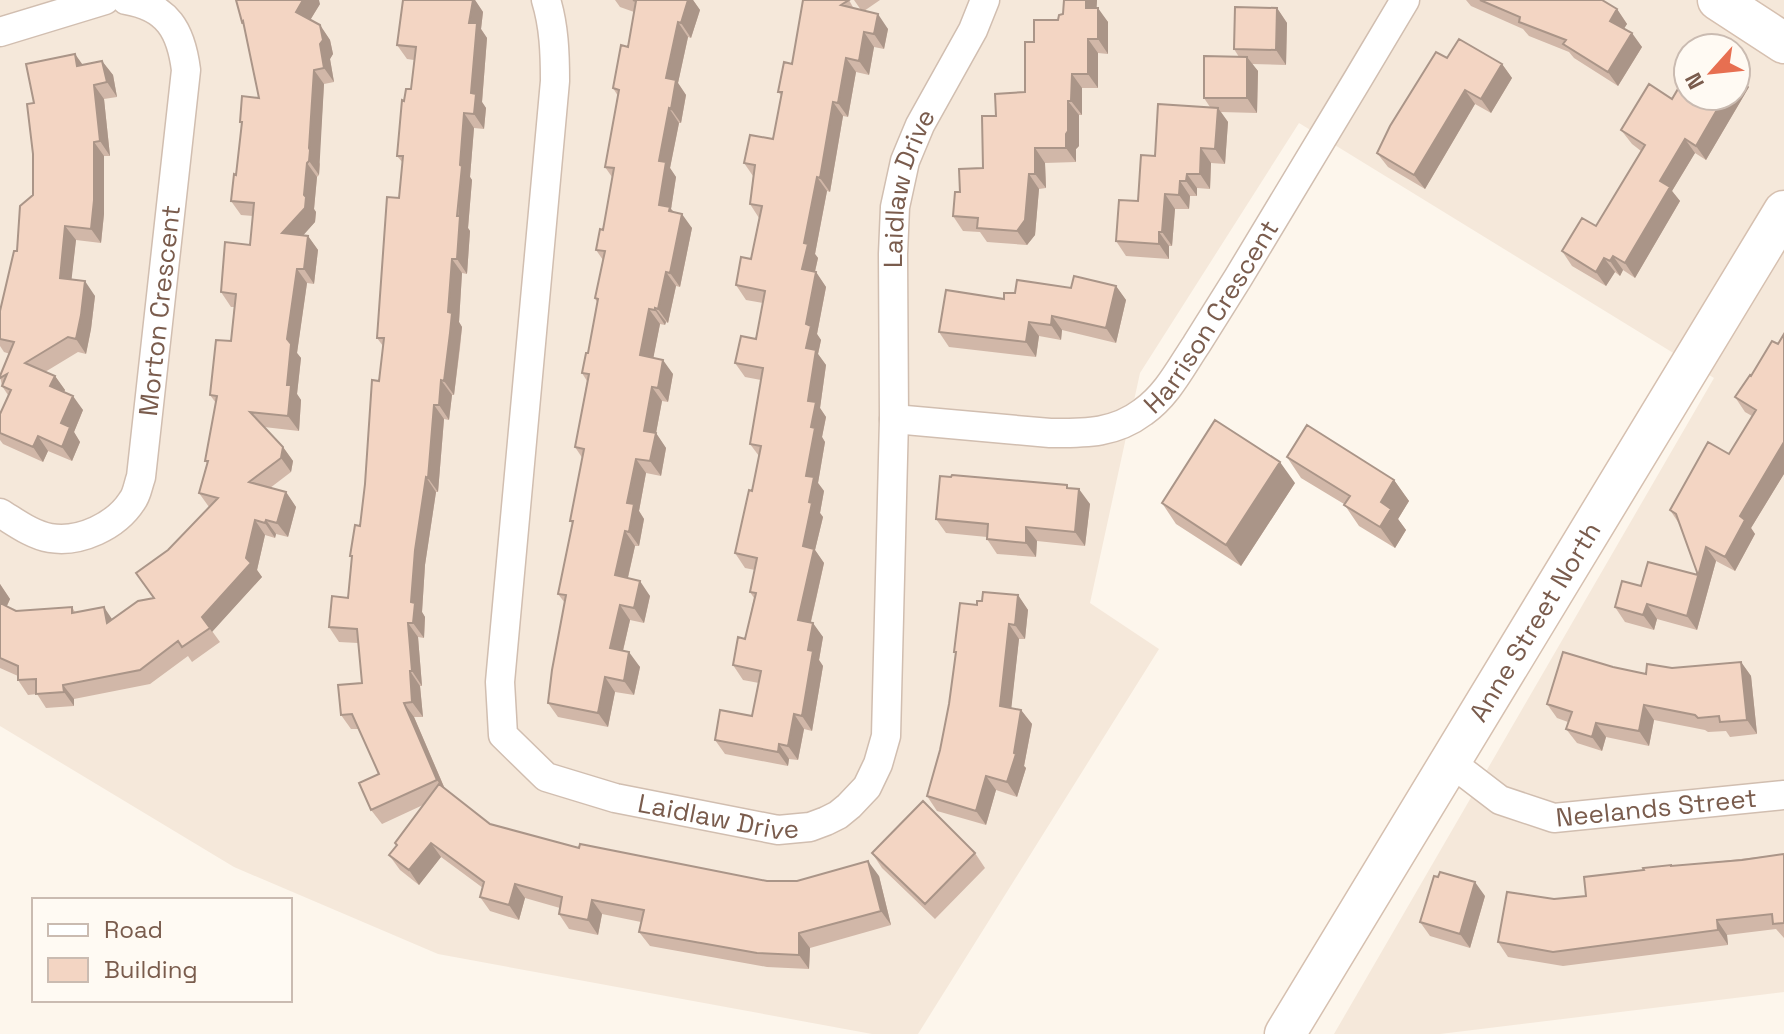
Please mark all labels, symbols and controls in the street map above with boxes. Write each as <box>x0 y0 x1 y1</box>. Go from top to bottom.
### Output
north arrow <box>1672 32 1752 112</box>
text: N <box>1678 68 1710 94</box>
street label: Laidlaw Drive <box>876 103 943 268</box>
street label: Morton Crescent <box>131 203 188 418</box>
street label: Harrison Crescent <box>1136 213 1286 421</box>
street label: Anne Street North <box>1461 516 1608 728</box>
street label: Neelands Street <box>1554 781 1759 835</box>
street label: Laidlaw Drive <box>635 786 800 848</box>
legend <box>32 898 292 1002</box>
text: Road <box>104 914 163 945</box>
text: Building <box>104 954 198 985</box>

